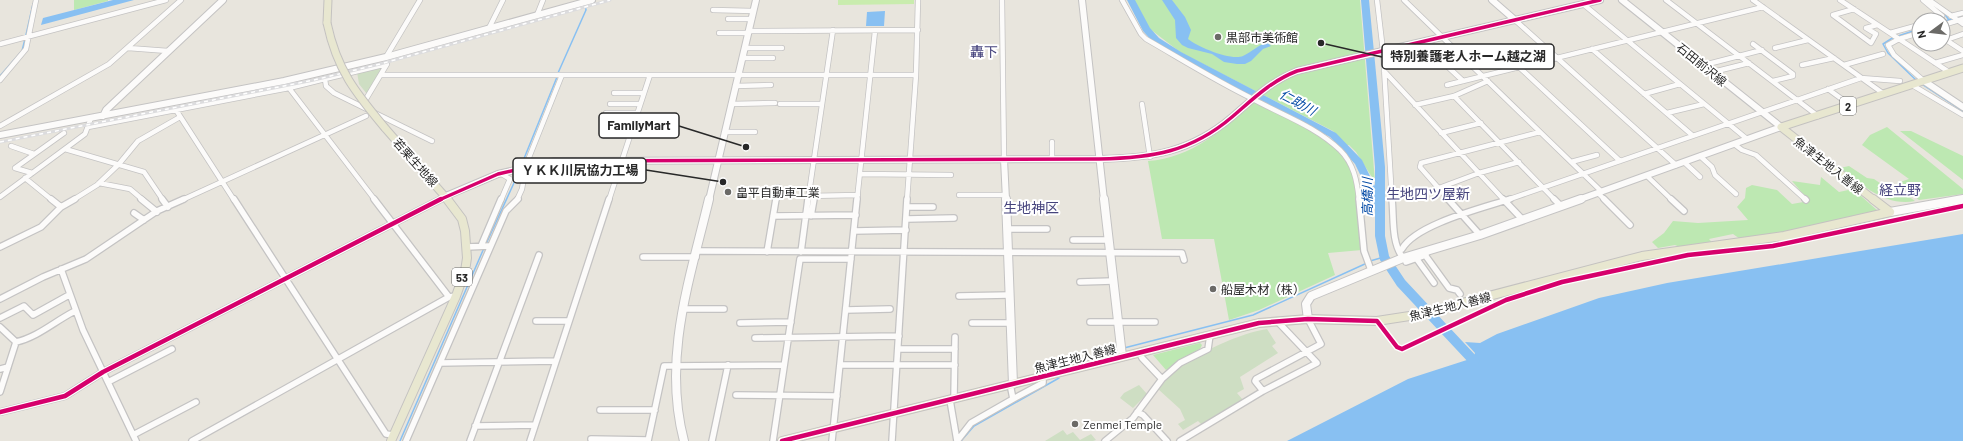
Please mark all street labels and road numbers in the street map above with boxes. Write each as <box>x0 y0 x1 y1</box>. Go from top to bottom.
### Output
street label: 石田前沢線 <box>1674 40 1730 88</box>
road number: 2 <box>1840 97 1856 115</box>
street label: 魚津生地入善線 <box>1792 134 1866 196</box>
street label: 若栗生地線 <box>391 135 441 189</box>
road number: 53 <box>452 268 472 286</box>
street label: 魚津生地入善線 <box>1408 289 1492 323</box>
street label: 魚津生地入善線 <box>1033 341 1117 375</box>

